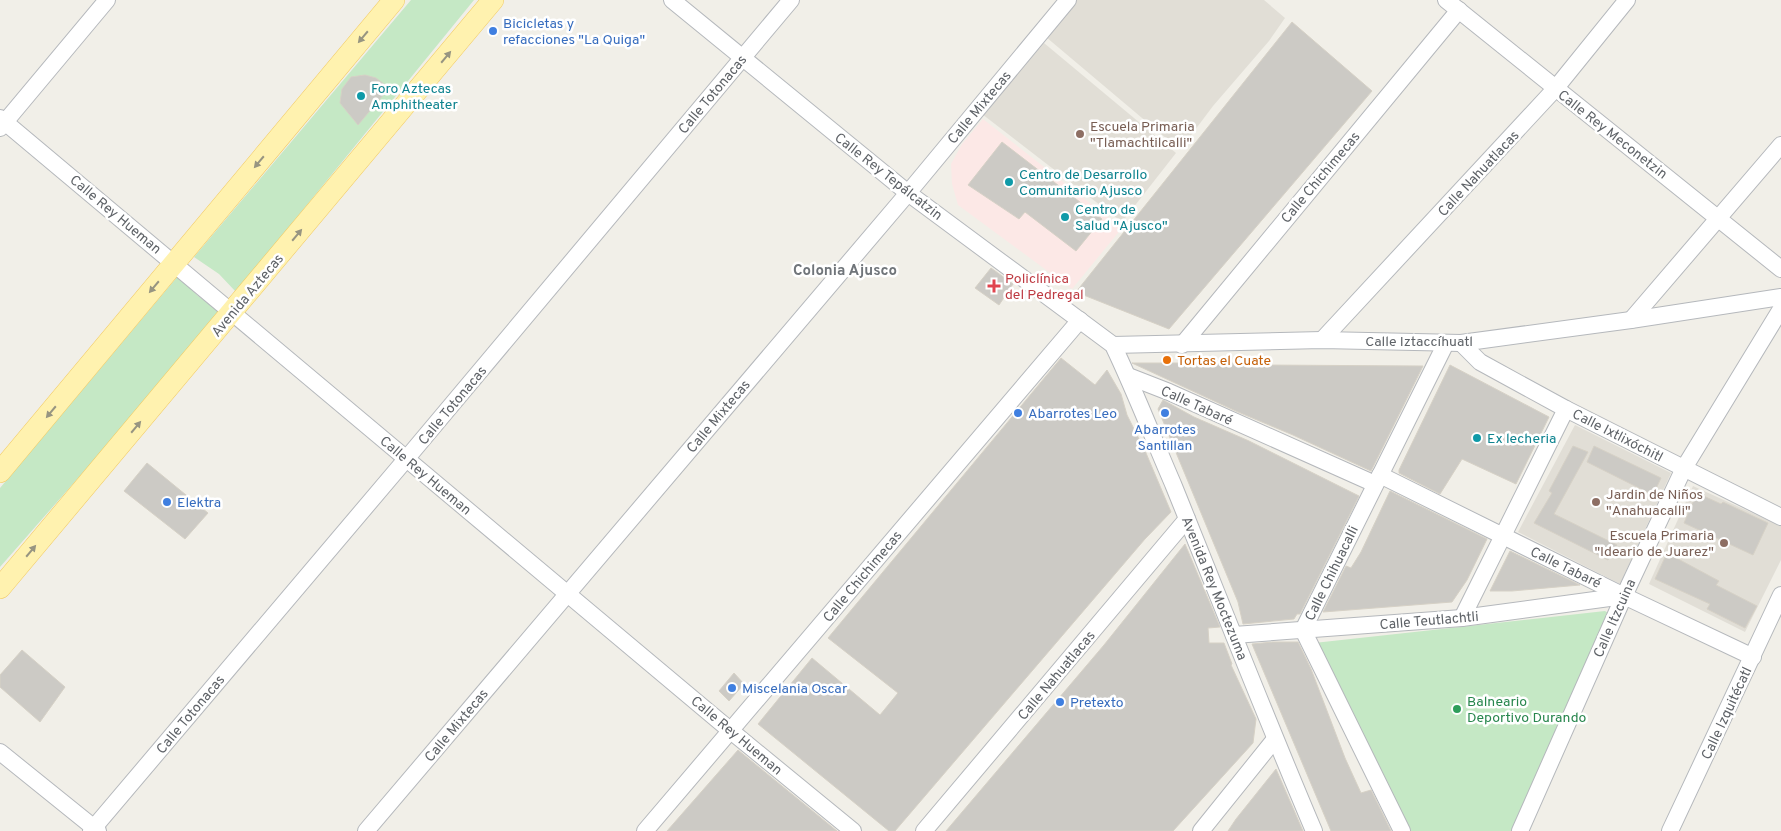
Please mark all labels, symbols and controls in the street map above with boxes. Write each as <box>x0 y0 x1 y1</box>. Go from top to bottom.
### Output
place label: Bicicletas y refacciones "La Quiga" <box>503 16 645 49</box>
marker: Bicicletas y refacciones "La Quiga" <box>487 25 499 37</box>
one-way arrow <box>357 31 369 43</box>
one-way arrow <box>440 50 451 63</box>
street label: Calle Totonacas <box>675 52 751 138</box>
street label: Calle Mixtecas <box>945 68 1016 148</box>
place label: Foro Aztecas Amphitheater <box>371 81 458 114</box>
street label: Calle Rey Meconetzin <box>1554 87 1670 183</box>
marker: Foro Aztecas Amphitheater <box>355 90 367 102</box>
place label: Escuela Primaria "Tlamachtilcalli" <box>1090 119 1195 152</box>
street label: Calle Nahuatlacas <box>1435 127 1523 221</box>
marker: Escuela Primaria "Tlamachtilcalli" <box>1074 128 1086 140</box>
street label: Calle Chichimecas <box>1278 129 1364 227</box>
street label: Calle Rey Tepálcatzin <box>831 130 945 225</box>
one-way arrow <box>253 155 264 168</box>
place label: Centro de Desarrollo Comunitario Ajusco <box>1019 167 1147 200</box>
street label: Calle Rey Hueman <box>66 172 164 258</box>
marker: Centro de Desarrollo Comunitario Ajusco <box>1003 176 1015 188</box>
place label: Centro de Salud "Ajusco" <box>1075 202 1168 235</box>
marker: Centro de Salud "Ajusco" <box>1059 211 1071 223</box>
one-way arrow <box>291 229 302 242</box>
street label: Avenida Aztecas <box>208 251 288 341</box>
district label: Colonia Ajusco <box>793 262 897 281</box>
place label: Policlínica del Pedregal <box>1005 271 1084 304</box>
marker: Policlínica del Pedregal <box>987 279 1001 293</box>
one-way arrow <box>149 280 160 293</box>
street label: Calle Iztaccíhuatl <box>1365 334 1473 351</box>
place label: Tortas el Cuate <box>1177 353 1271 370</box>
marker: Tortas el Cuate <box>1161 354 1173 366</box>
street label: Calle Totonacas <box>415 363 491 449</box>
street label: Calle Mixtecas <box>684 377 755 457</box>
street label: Calle Tabaré <box>1158 383 1235 430</box>
one-way arrow <box>45 405 56 418</box>
place label: Abarrotes Leo <box>1028 406 1117 423</box>
street label: Calle Ixtlixóchitl <box>1569 406 1666 467</box>
marker: Abarrotes Leo <box>1012 407 1024 419</box>
marker: Abarrotes Santillan <box>1159 407 1171 419</box>
one-way arrow <box>131 420 142 433</box>
place label: Abarrotes Santillan <box>1134 422 1196 455</box>
place label: Ex lecheria <box>1487 431 1556 448</box>
marker: Ex lecheria <box>1471 432 1483 444</box>
street label: Calle Rey Hueman <box>376 433 474 519</box>
place label: Jardin de Niños "Anahuacalli" <box>1606 487 1703 520</box>
place label: Elektra <box>177 495 221 512</box>
marker: Elektra <box>161 496 173 508</box>
marker: Jardin de Niños "Anahuacalli" <box>1590 496 1602 508</box>
street label: Avenida Rey Moctezuma <box>1177 514 1250 663</box>
street label: Calle Chihuacalli <box>1302 523 1363 624</box>
street label: Calle Chichimecas <box>820 528 906 626</box>
place label: Escuela Primaria "Ideario de Juarez" <box>1594 528 1714 561</box>
marker: Escuela Primaria "Ideario de Juarez" <box>1718 537 1730 549</box>
street label: Calle Tabaré <box>1527 544 1604 593</box>
one-way arrow <box>26 545 37 558</box>
street label: Calle Itzcuina <box>1590 577 1640 661</box>
street label: Calle Teutlachtli <box>1379 609 1479 634</box>
street label: Calle Nahuatlacas <box>1015 628 1099 724</box>
street label: Calle Izquitécatl <box>1698 665 1756 763</box>
street label: Calle Totonacas <box>153 672 229 758</box>
place label: Miscelania Oscar <box>742 681 848 698</box>
marker: Miscelania Oscar <box>726 682 738 694</box>
street label: Calle Mixtecas <box>422 686 493 766</box>
street label: Calle Rey Hueman <box>687 693 785 779</box>
place label: Balneario Deportivo Durando <box>1467 694 1587 727</box>
place label: Pretexto <box>1070 695 1124 712</box>
marker: Pretexto <box>1054 696 1066 708</box>
marker: Balneario Deportivo Durando <box>1451 703 1463 715</box>

